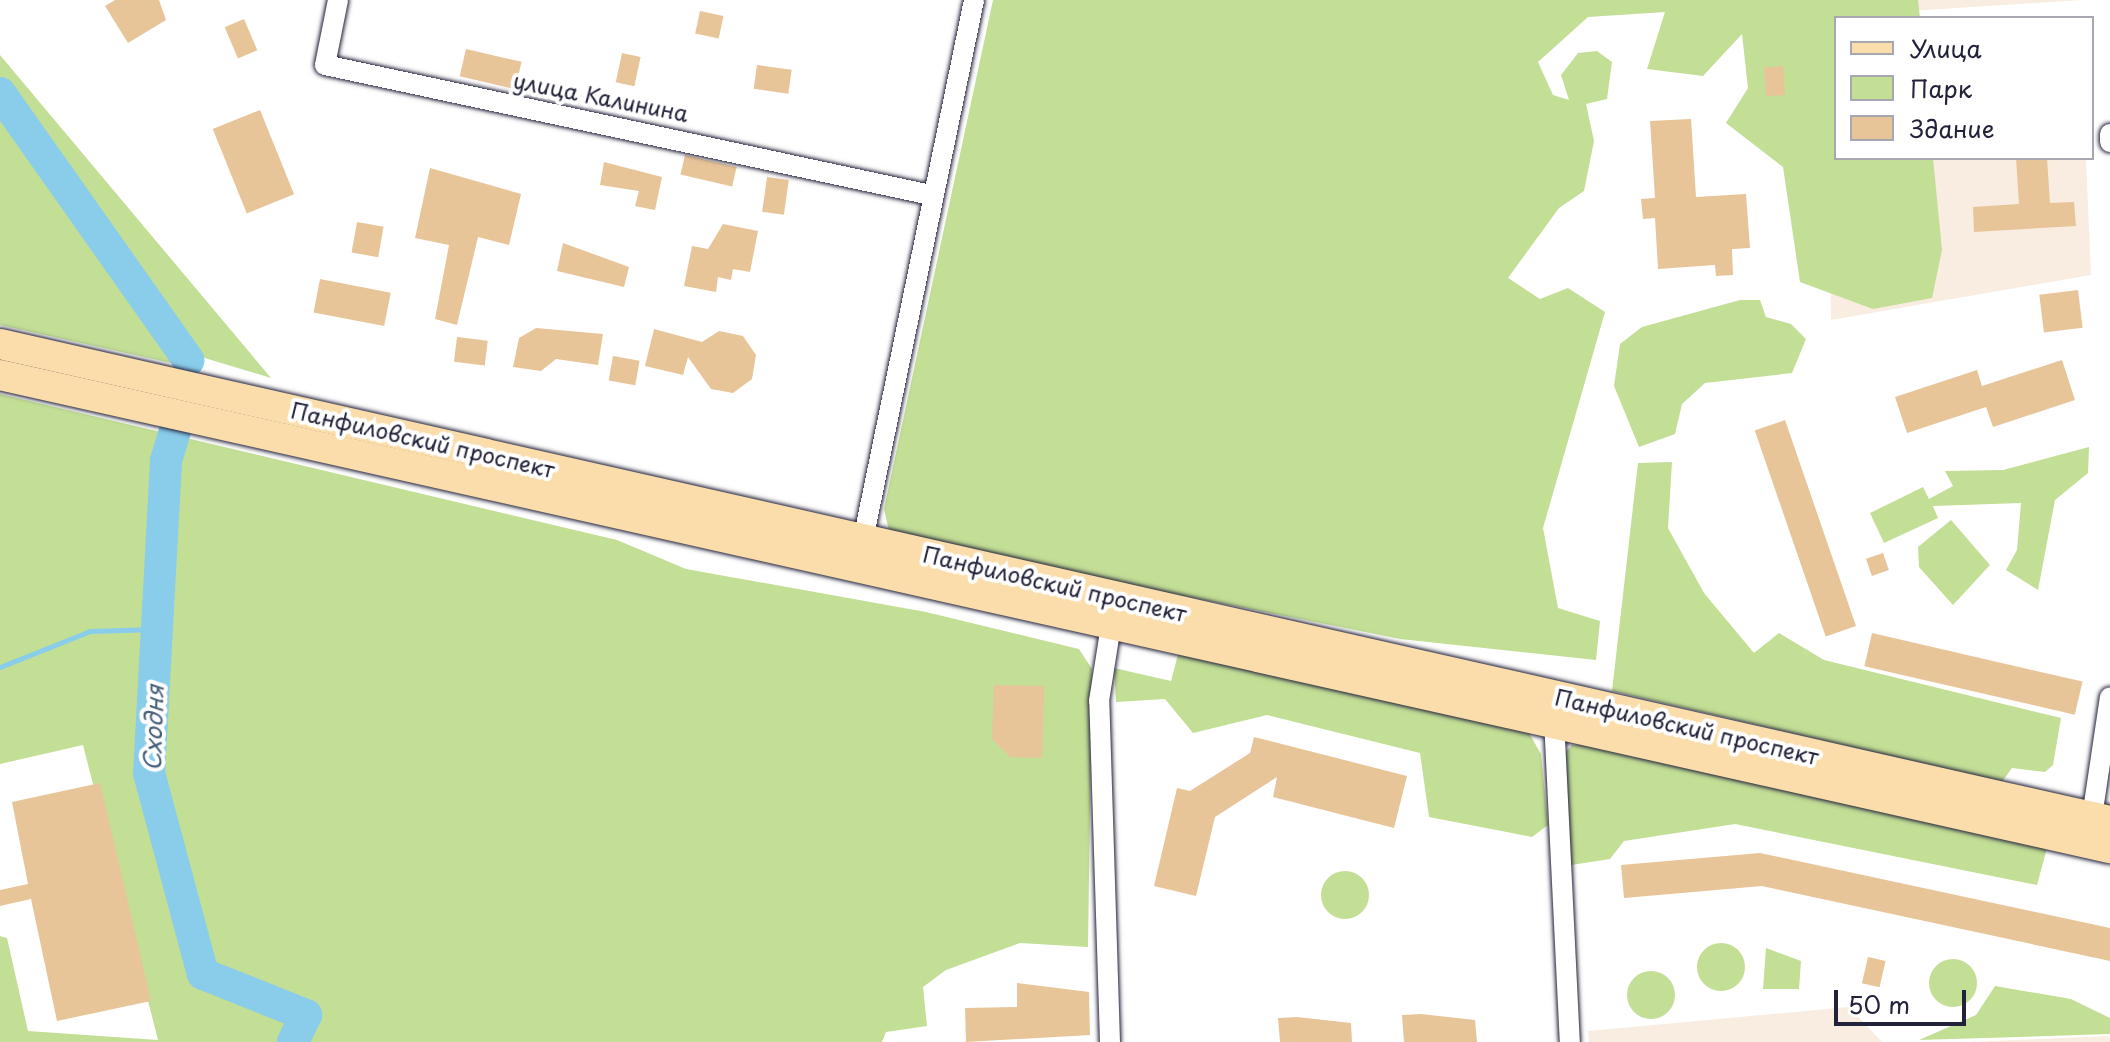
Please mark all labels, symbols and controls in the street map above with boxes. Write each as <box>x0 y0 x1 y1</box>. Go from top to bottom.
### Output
legend <box>1834 16 2094 160</box>
text: Улица <box>1910 30 1982 66</box>
street label: улица Калинина <box>511 66 691 126</box>
text: Парк <box>1910 70 1972 106</box>
text: Здание <box>1910 110 1995 146</box>
street label: Панфиловский проспект <box>288 396 558 482</box>
street label: Панфиловский проспект <box>920 540 1190 626</box>
street label: Панфиловский проспект <box>1552 683 1822 769</box>
water label: Сходня <box>137 684 169 772</box>
scale bar <box>1838 974 1970 1024</box>
text: 50 m <box>1848 986 1910 1022</box>

